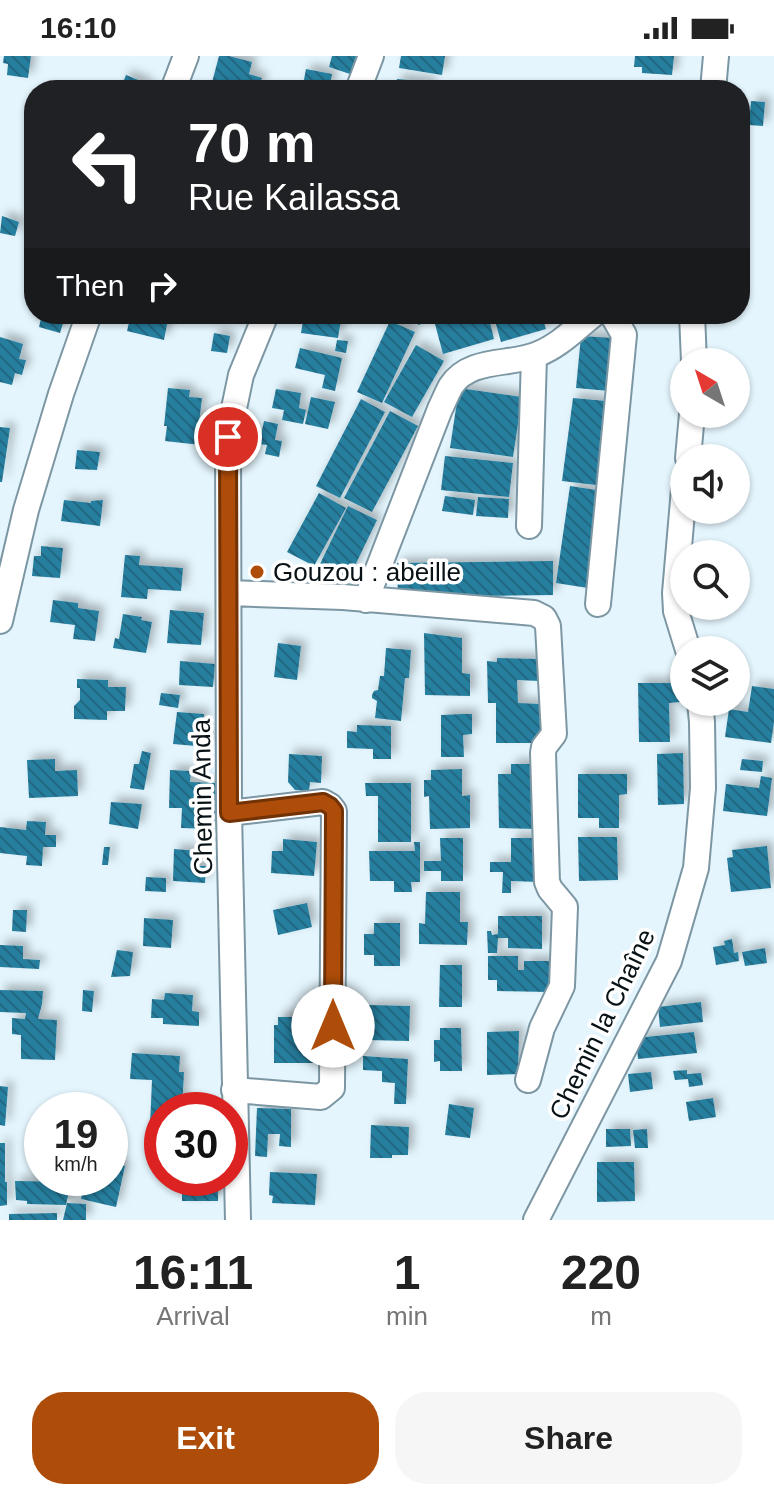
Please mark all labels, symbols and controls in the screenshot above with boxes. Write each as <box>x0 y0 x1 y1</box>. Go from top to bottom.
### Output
text: 16:10 <box>40 11 117 44</box>
text: 70 m <box>188 111 316 174</box>
icon: left <box>56 112 160 216</box>
text: Rue Kailassa <box>188 177 400 218</box>
icon: right <box>140 264 184 308</box>
text: Then <box>56 269 124 302</box>
north arrow <box>670 348 750 428</box>
map controls <box>670 348 750 716</box>
pin <box>194 403 262 471</box>
icon: arrive <box>206 415 250 459</box>
button: sound <box>670 444 750 524</box>
button: search <box>670 540 750 620</box>
place label: Gouzou : abeille <box>273 557 461 587</box>
marker: Gouzou : abeille <box>248 563 266 581</box>
button: layers <box>670 636 750 716</box>
street label: Chemin Anda <box>186 718 218 875</box>
street label: Chemin la Chaîne <box>543 924 661 1124</box>
position arrow <box>291 984 375 1068</box>
speed limit sign: 30 <box>144 1092 248 1196</box>
text: 19 <box>54 1112 98 1156</box>
text: km/h <box>54 1153 98 1175</box>
text: 16:11 <box>133 1246 253 1299</box>
text: 1 <box>394 1246 420 1299</box>
text: 220 <box>561 1246 641 1299</box>
text: Arrival <box>156 1301 230 1331</box>
text: min <box>386 1301 428 1331</box>
text: m <box>590 1301 612 1331</box>
button: Exit <box>32 1392 379 1484</box>
button: Share <box>395 1392 742 1484</box>

